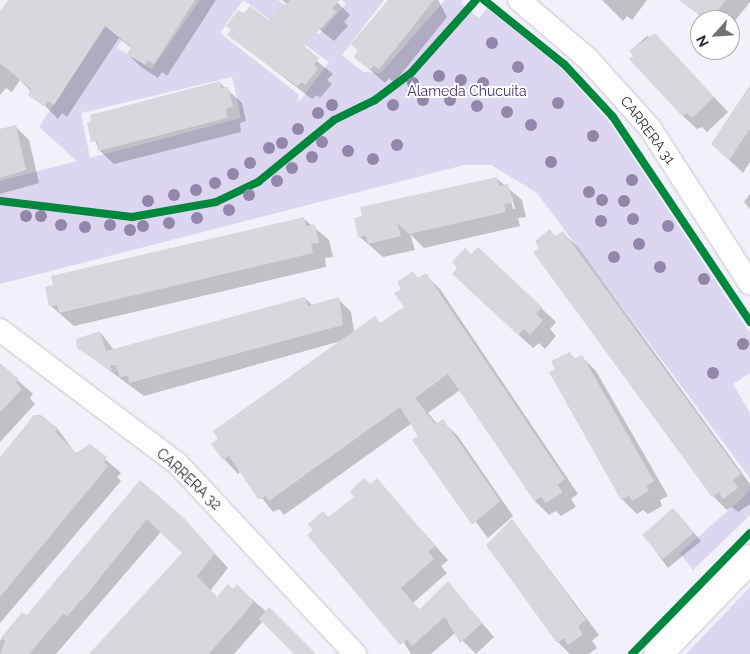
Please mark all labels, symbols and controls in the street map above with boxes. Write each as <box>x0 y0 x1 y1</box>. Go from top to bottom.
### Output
north arrow <box>690 10 740 60</box>
text: N <box>693 33 712 49</box>
park label: Alameda Chucuita <box>407 83 527 99</box>
street label: CARRERA 31 <box>617 92 679 168</box>
street label: CARRERA 32 <box>153 445 225 513</box>

